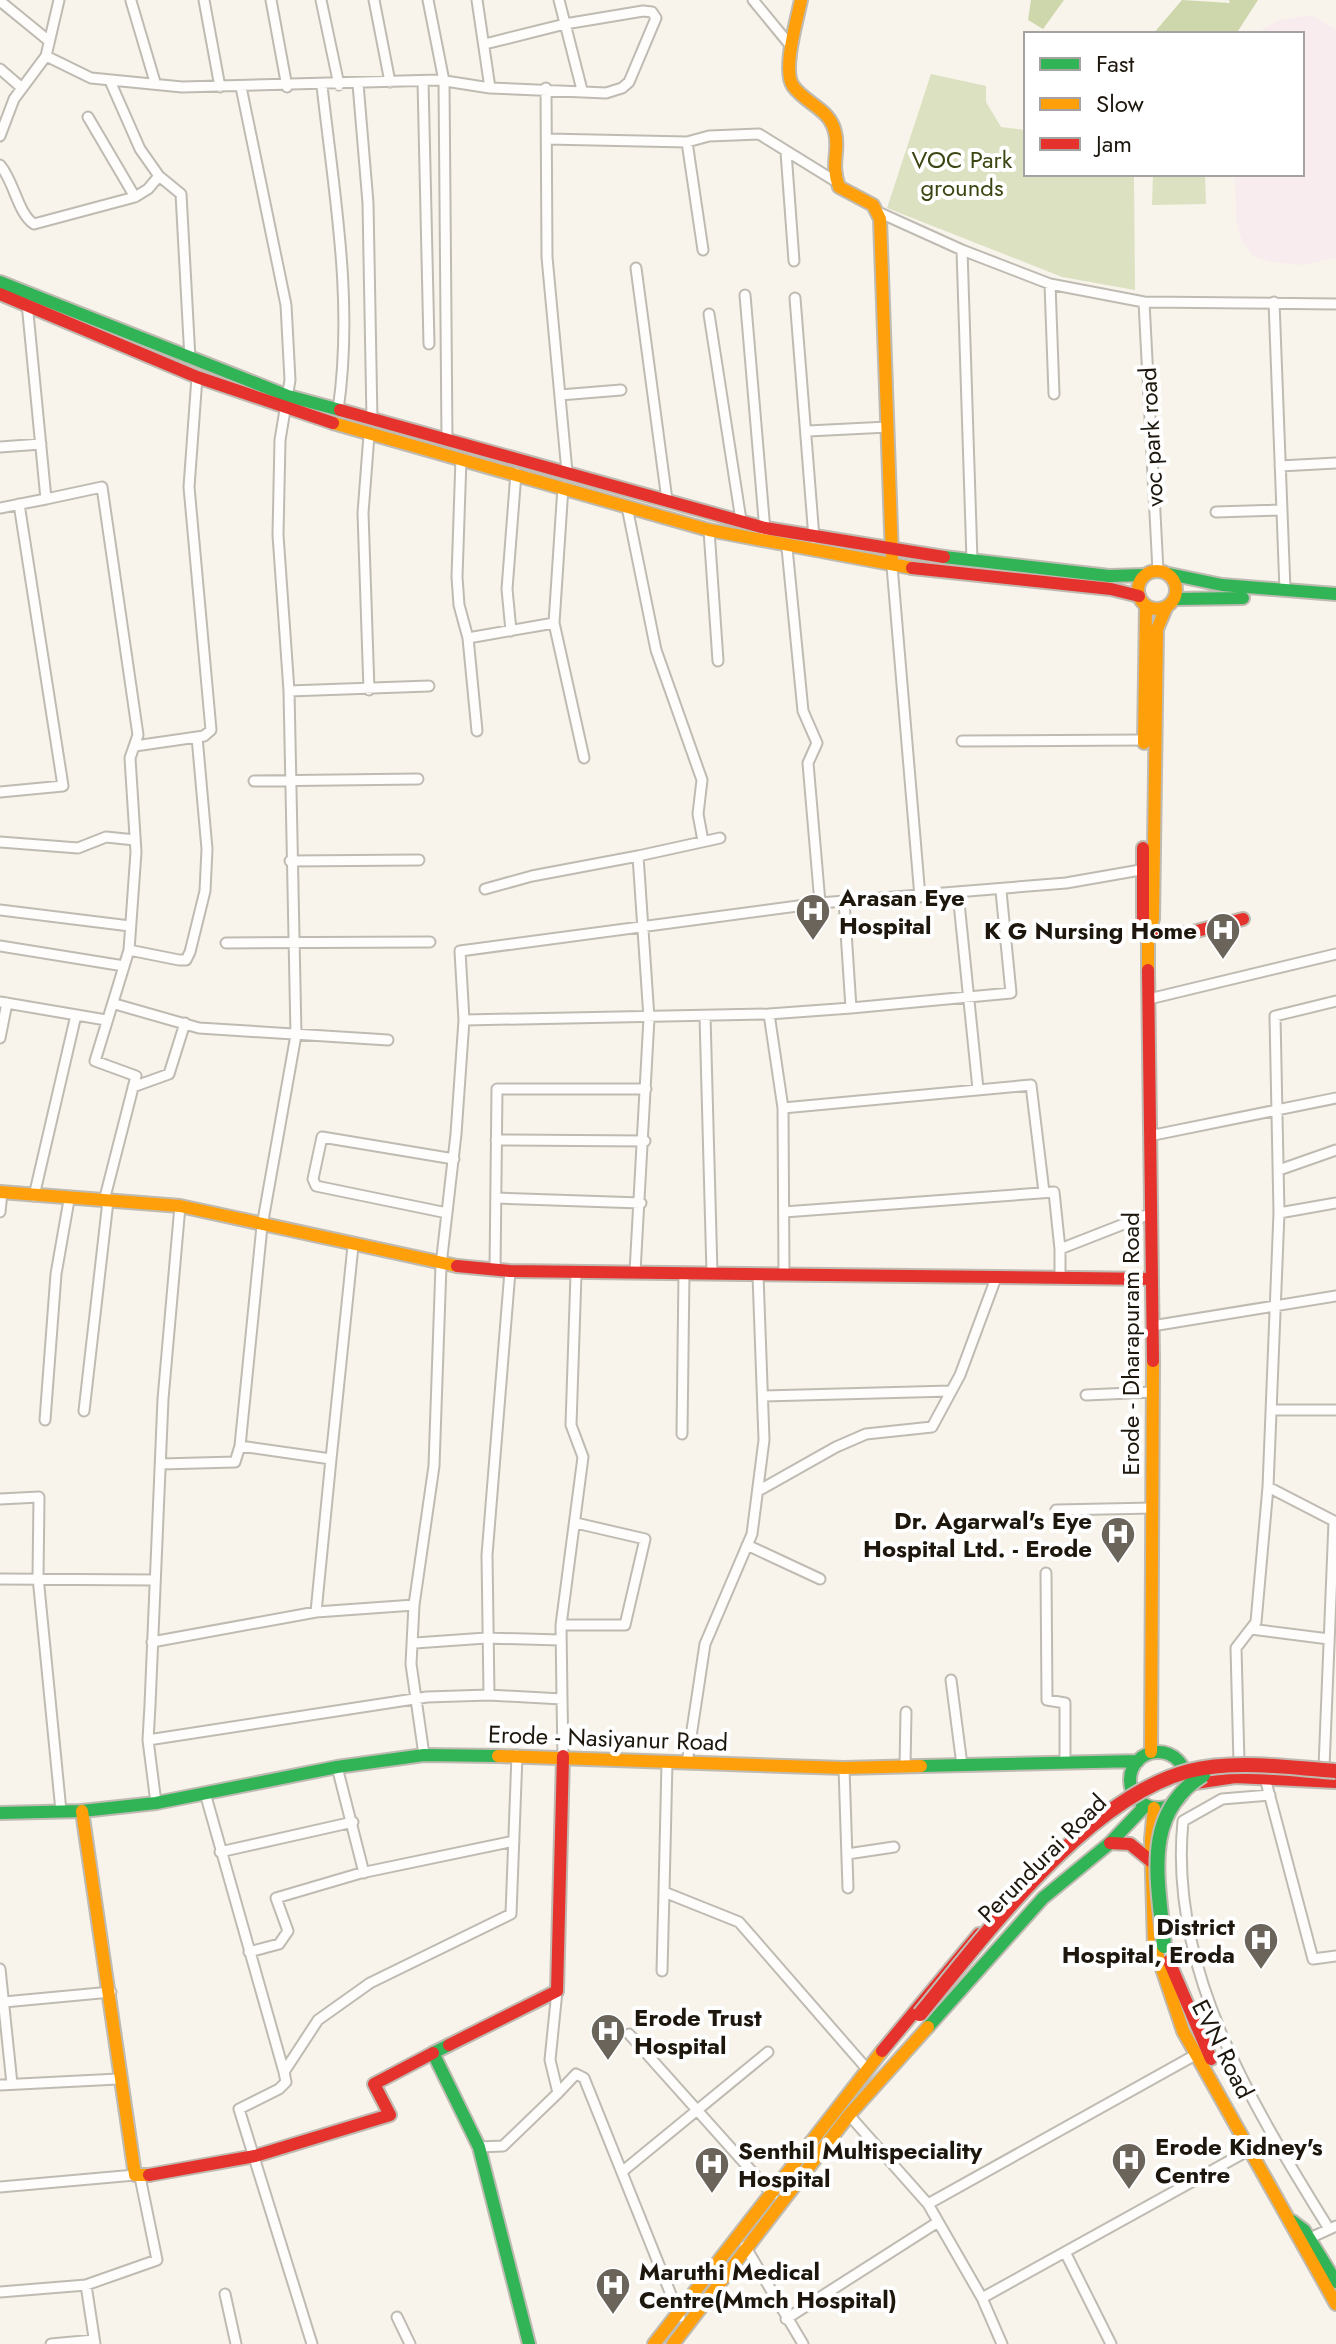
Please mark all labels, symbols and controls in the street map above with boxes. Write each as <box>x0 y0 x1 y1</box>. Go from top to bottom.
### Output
legend <box>1024 32 1304 176</box>
text: Fast <box>1096 46 1134 81</box>
text: Slow <box>1096 86 1144 121</box>
text: Jam <box>1093 126 1132 161</box>
park label: VOC Park grounds <box>912 142 1013 205</box>
street label: voc park road <box>1130 366 1172 508</box>
place label: Arasan Eye Hospital <box>838 880 965 943</box>
hospital icon: Arasan Eye Hospital <box>794 892 832 942</box>
hospital icon: K G Nursing Home <box>1204 911 1242 961</box>
place label: K G Nursing Home <box>984 913 1197 948</box>
street label: Erode - Dharapuram Road <box>1113 1212 1148 1476</box>
place label: Dr. Agarwal's Eye Hospital Ltd. - Erode <box>863 1503 1092 1566</box>
hospital icon: Dr. Agarwal's Eye Hospital Ltd. - Erode <box>1099 1515 1137 1565</box>
street label: Erode - Nasiyanur Road <box>487 1716 729 1760</box>
street label: Perundurai Road <box>970 1786 1114 1930</box>
place label: District Hospital, Eroda <box>1062 1909 1235 1972</box>
hospital icon: District Hospital, Eroda <box>1242 1921 1280 1971</box>
street label: EVN Road <box>1183 1994 1263 2104</box>
place label: Erode Trust Hospital <box>634 2000 762 2063</box>
hospital icon: Erode Trust Hospital <box>589 2012 627 2062</box>
place label: Erode Kidney's Centre <box>1155 2129 1323 2192</box>
place label: Senthil Multispeciality Hospital <box>738 2133 983 2196</box>
hospital icon: Erode Kidney's Centre <box>1110 2141 1148 2191</box>
hospital icon: Senthil Multispeciality Hospital <box>693 2145 731 2195</box>
place label: Maruthi Medical Centre(Mmch Hospital) <box>639 2254 897 2317</box>
hospital icon: Maruthi Medical Centre(Mmch Hospital) <box>594 2266 632 2316</box>

